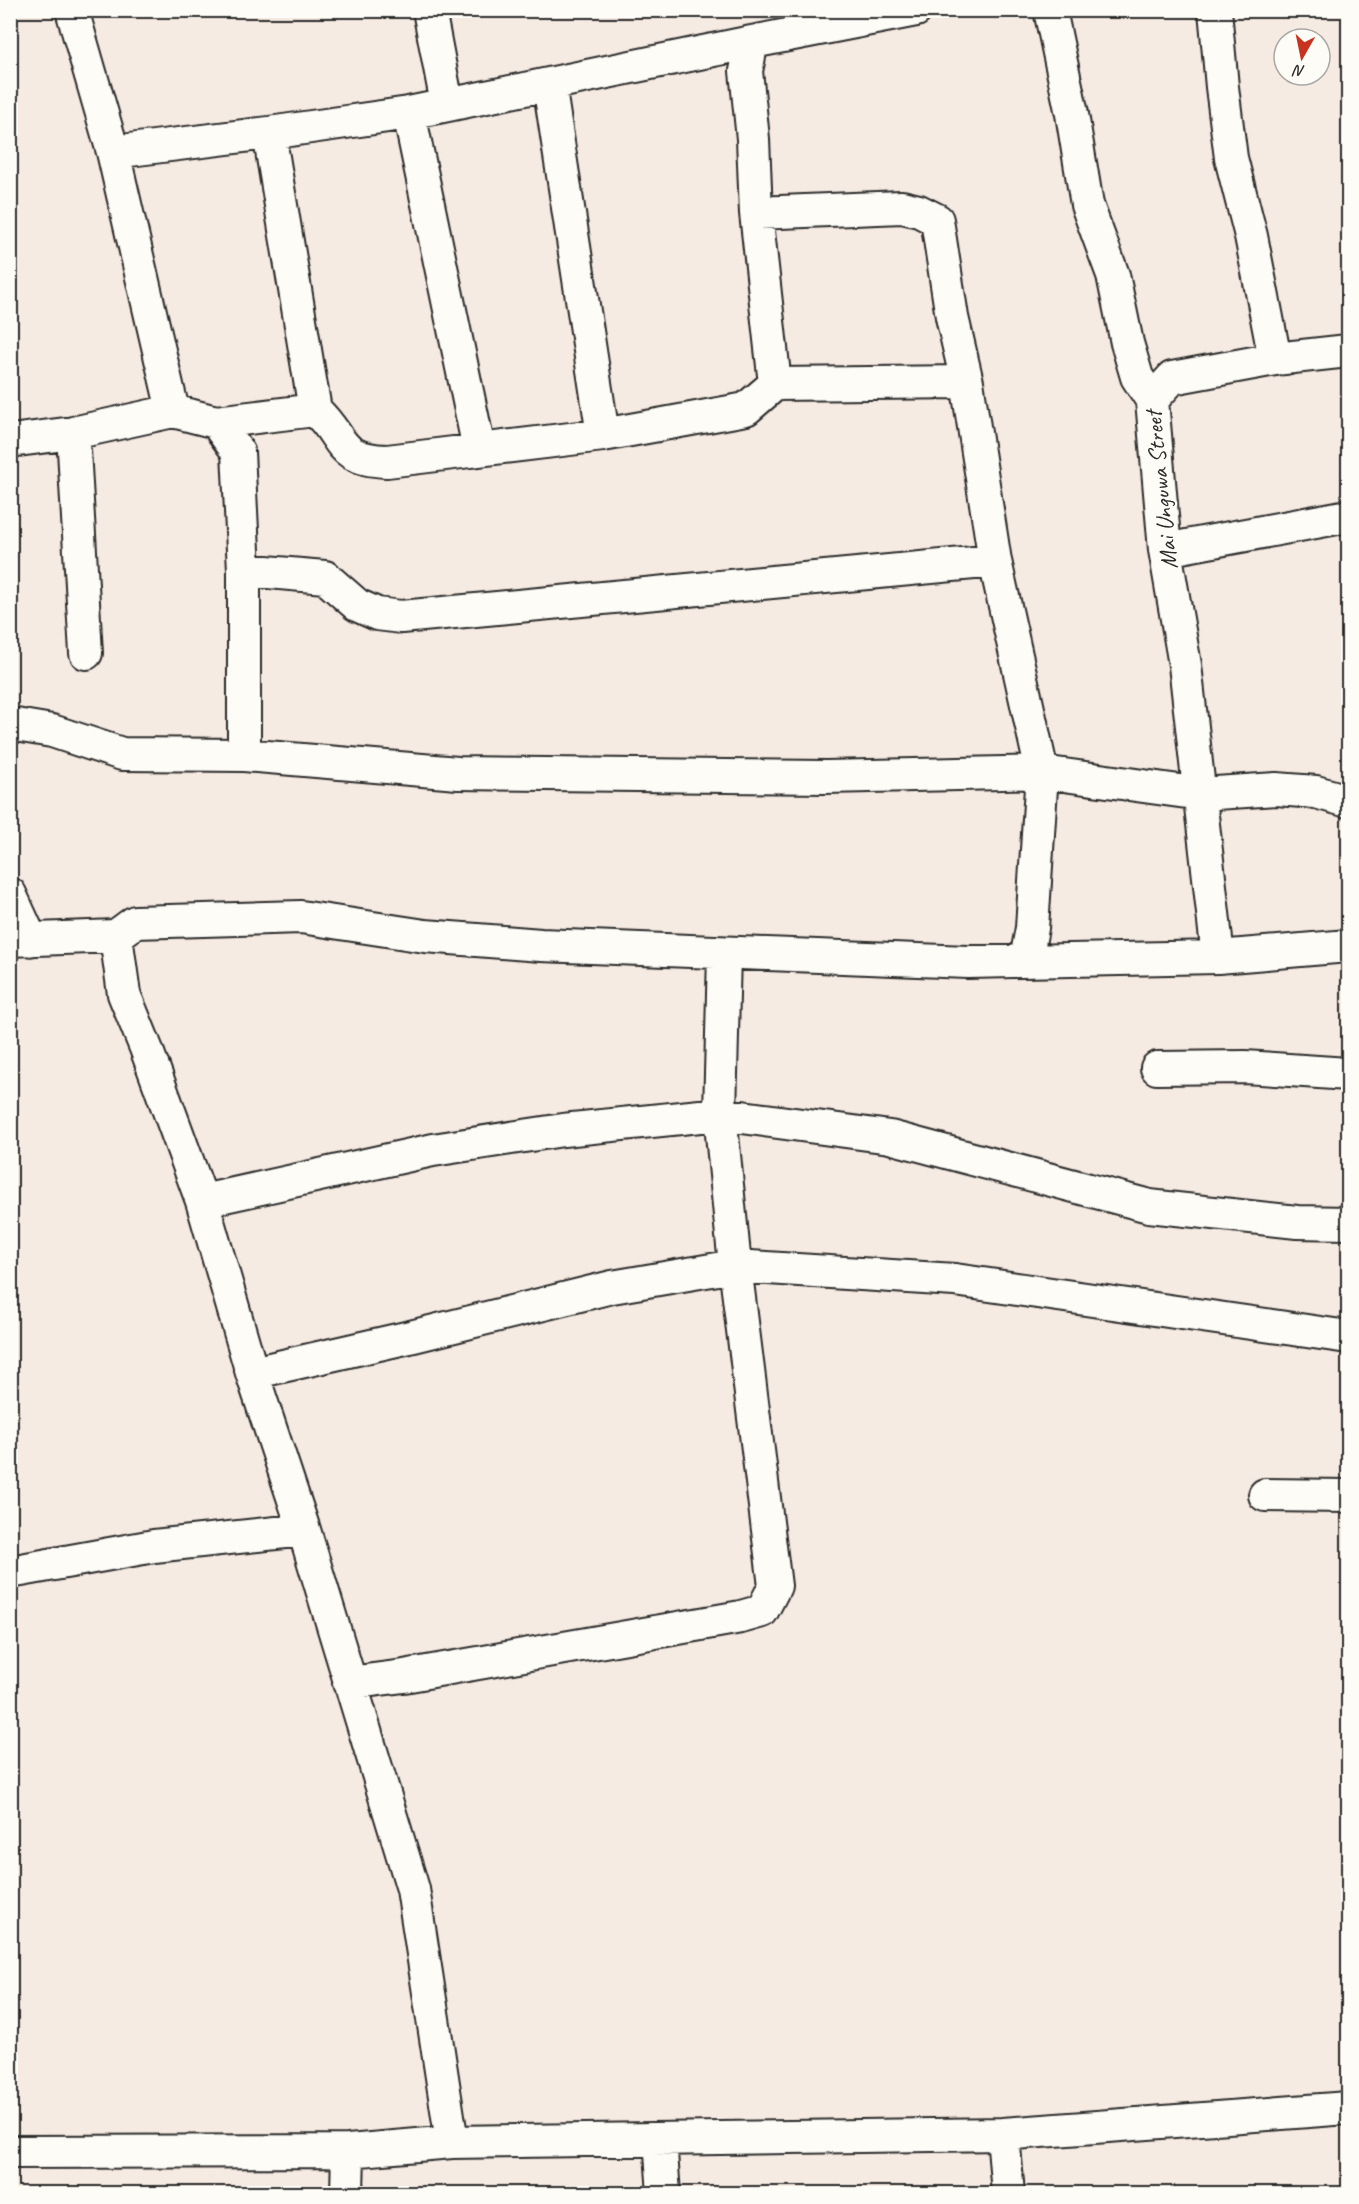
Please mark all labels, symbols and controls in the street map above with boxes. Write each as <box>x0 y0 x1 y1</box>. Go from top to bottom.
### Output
north arrow <box>1272 27 1332 87</box>
text: N <box>1290 60 1306 81</box>
street label: Mai Unguwa Street <box>1137 406 1184 571</box>

